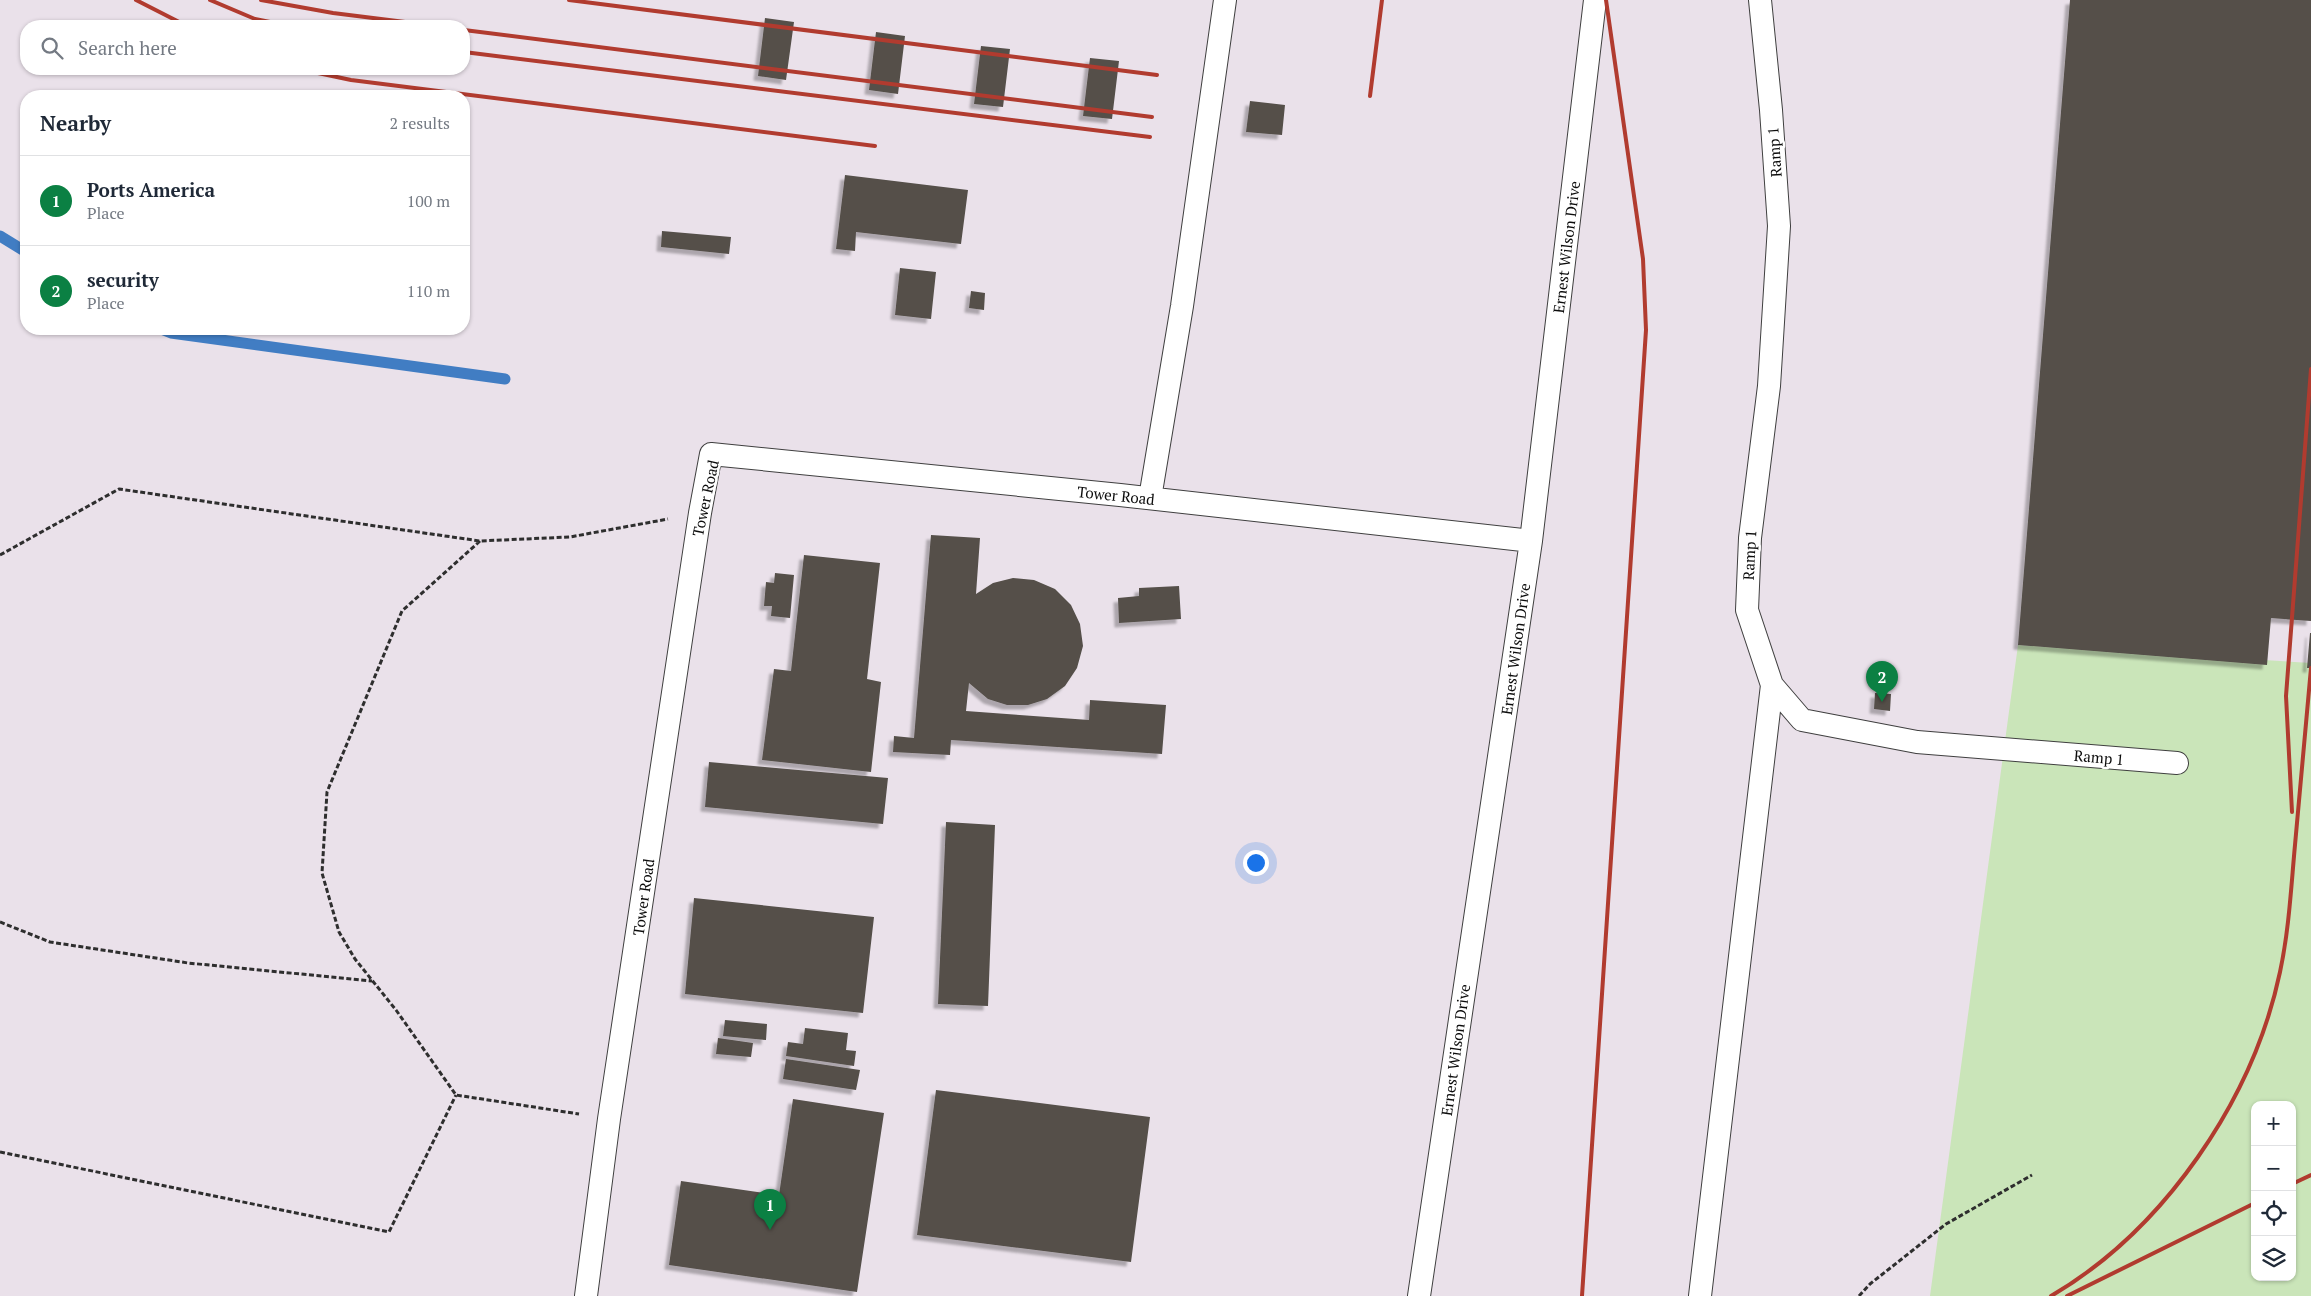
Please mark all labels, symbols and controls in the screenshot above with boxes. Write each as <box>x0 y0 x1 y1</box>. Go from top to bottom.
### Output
search box <box>20 20 470 75</box>
icon: search <box>38 34 66 62</box>
text: Search here <box>78 35 177 60</box>
text: Nearby <box>40 109 111 137</box>
text: 2 results <box>390 112 450 134</box>
street label: Ramp 1 <box>1762 126 1786 178</box>
text: Ports America <box>87 177 215 202</box>
street label: Ernest Wilson Drive <box>1548 180 1584 314</box>
text: 1 <box>51 190 61 212</box>
text: 100 m <box>407 190 450 212</box>
text: Place <box>87 202 125 224</box>
text: security <box>87 267 159 292</box>
text: 2 <box>51 280 61 302</box>
text: 110 m <box>407 280 450 302</box>
text: Place <box>87 292 125 314</box>
street label: Tower Road <box>687 458 723 538</box>
street label: Tower Road <box>1076 481 1156 509</box>
street label: Ramp 1 <box>1738 529 1760 581</box>
street label: Ernest Wilson Drive <box>1496 582 1534 716</box>
pin: 2 <box>1866 661 1898 702</box>
street label: Ramp 1 <box>2073 745 2125 769</box>
your location <box>1243 850 1269 876</box>
street label: Tower Road <box>628 857 658 937</box>
street label: Ernest Wilson Drive <box>1436 983 1474 1117</box>
map controls <box>2251 1101 2296 1281</box>
button: + <box>2251 1101 2296 1146</box>
button: − <box>2251 1146 2296 1191</box>
pin: 1 <box>754 1189 786 1230</box>
button: locate <box>2251 1191 2296 1236</box>
button: layers <box>2251 1236 2296 1281</box>

